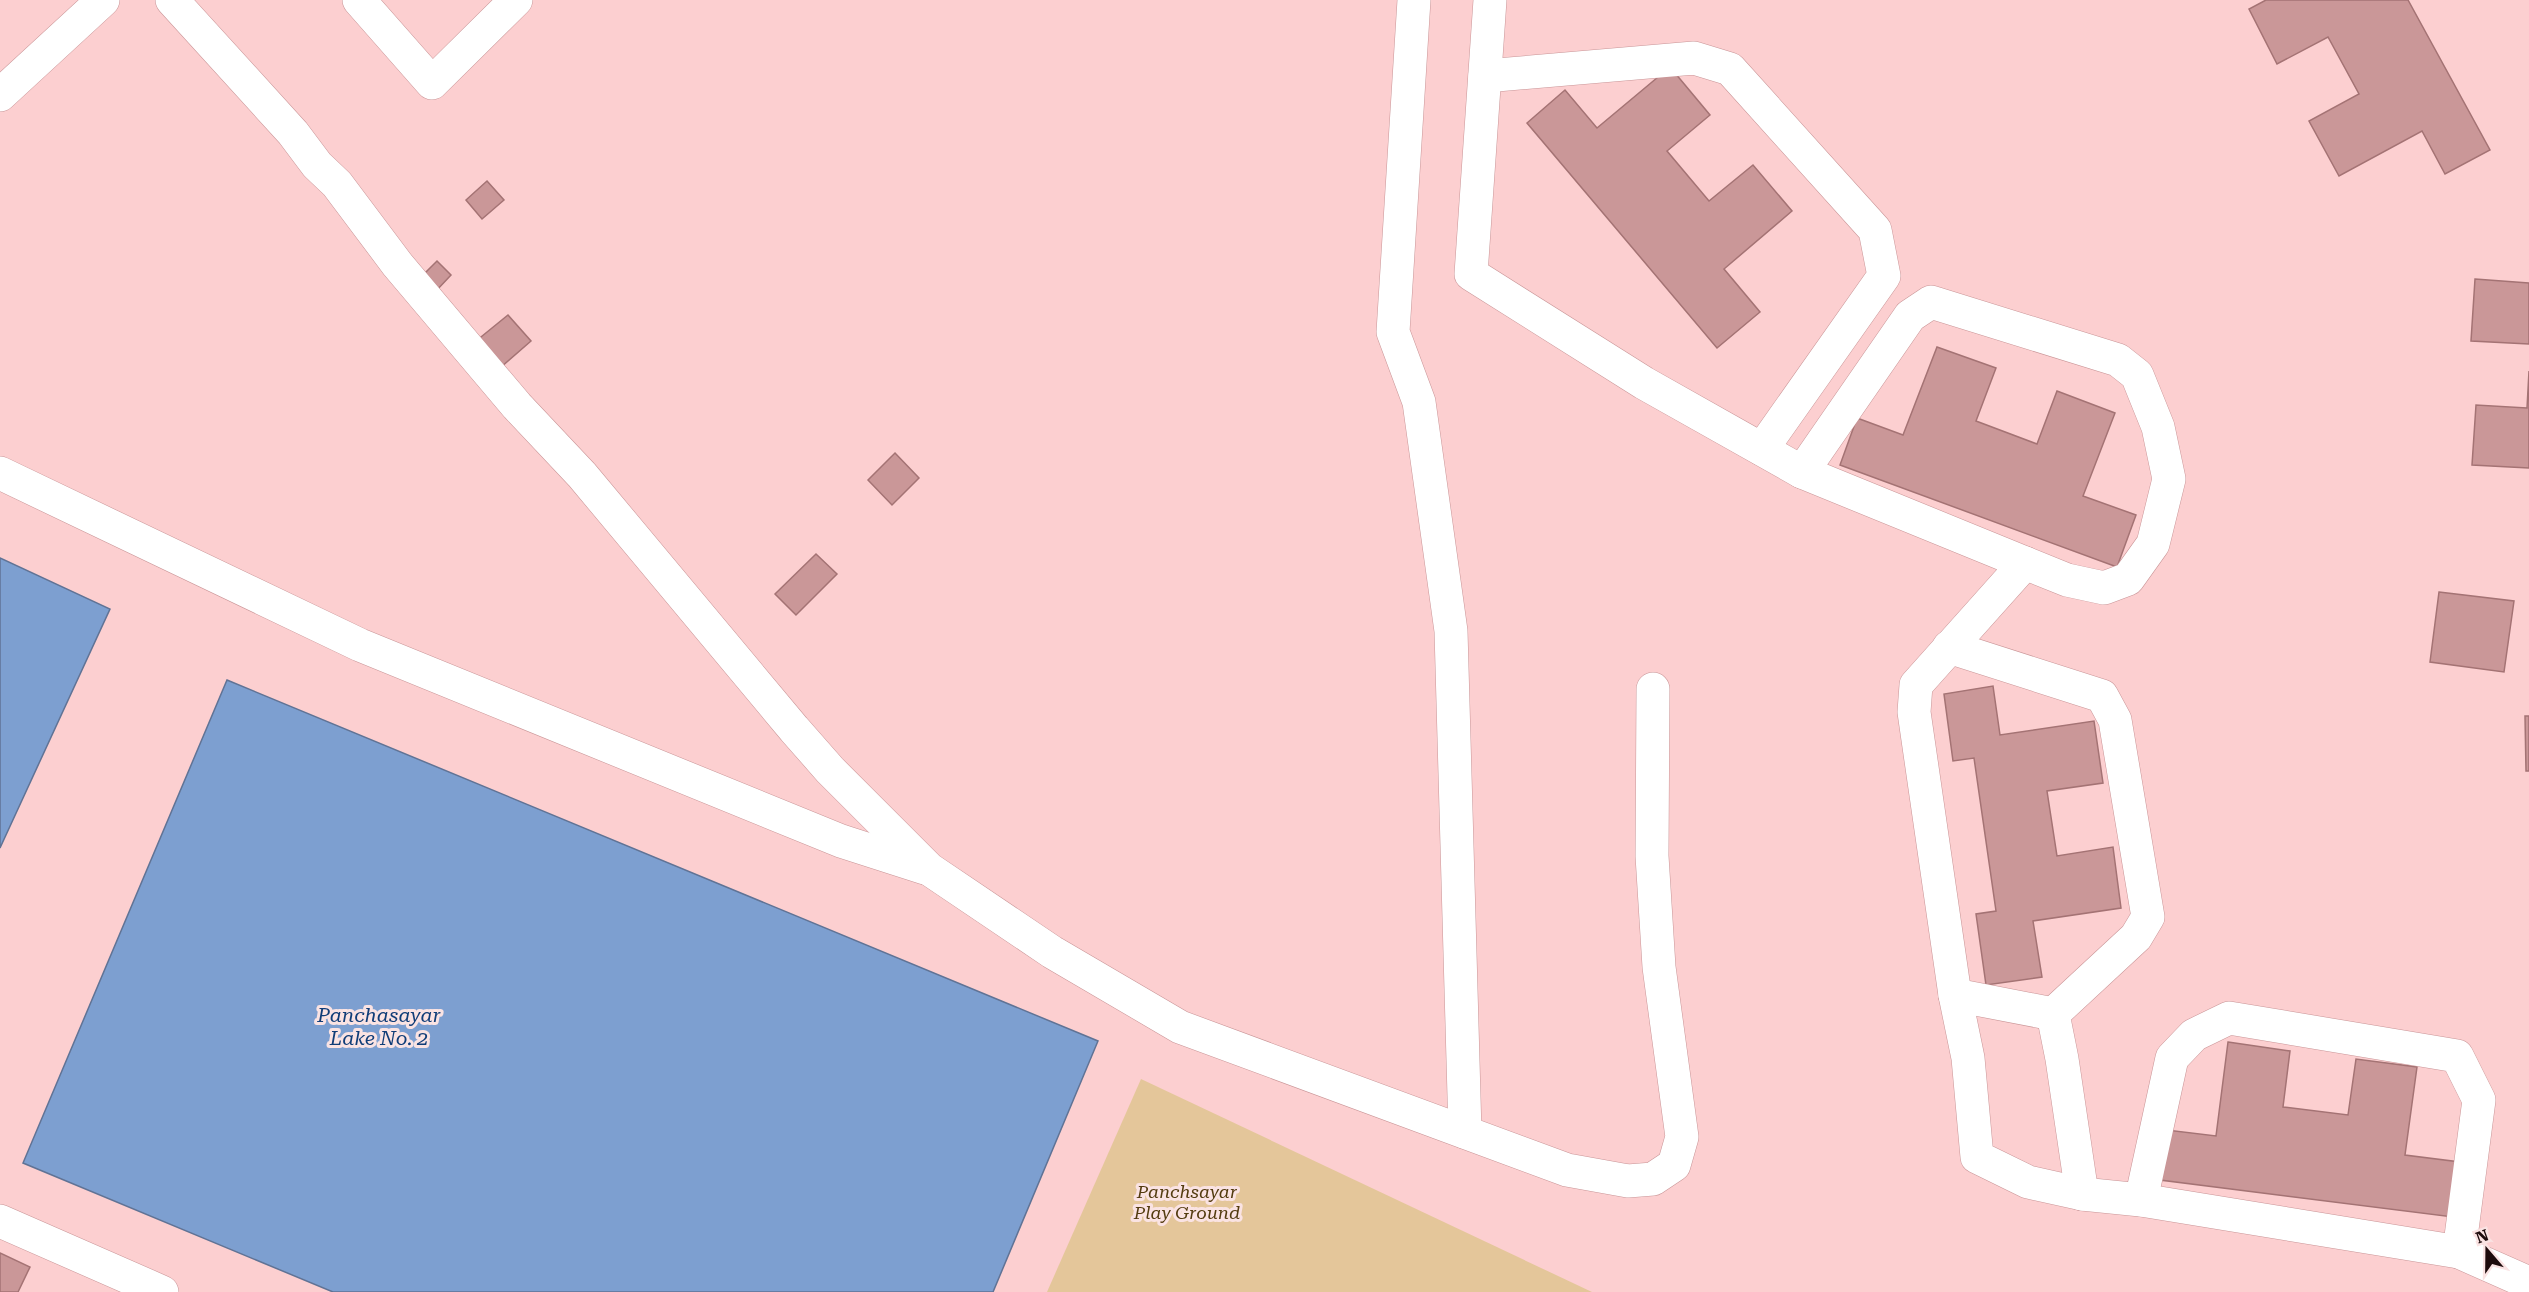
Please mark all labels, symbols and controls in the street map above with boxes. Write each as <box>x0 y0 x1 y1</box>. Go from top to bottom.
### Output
water label: Panchasayar Lake No. 2 <box>316 1003 441 1050</box>
park label: Panchsayar Play Ground <box>1133 1181 1240 1223</box>
north arrow <box>2457 1220 2517 1280</box>
text: N <box>2473 1225 2491 1247</box>

